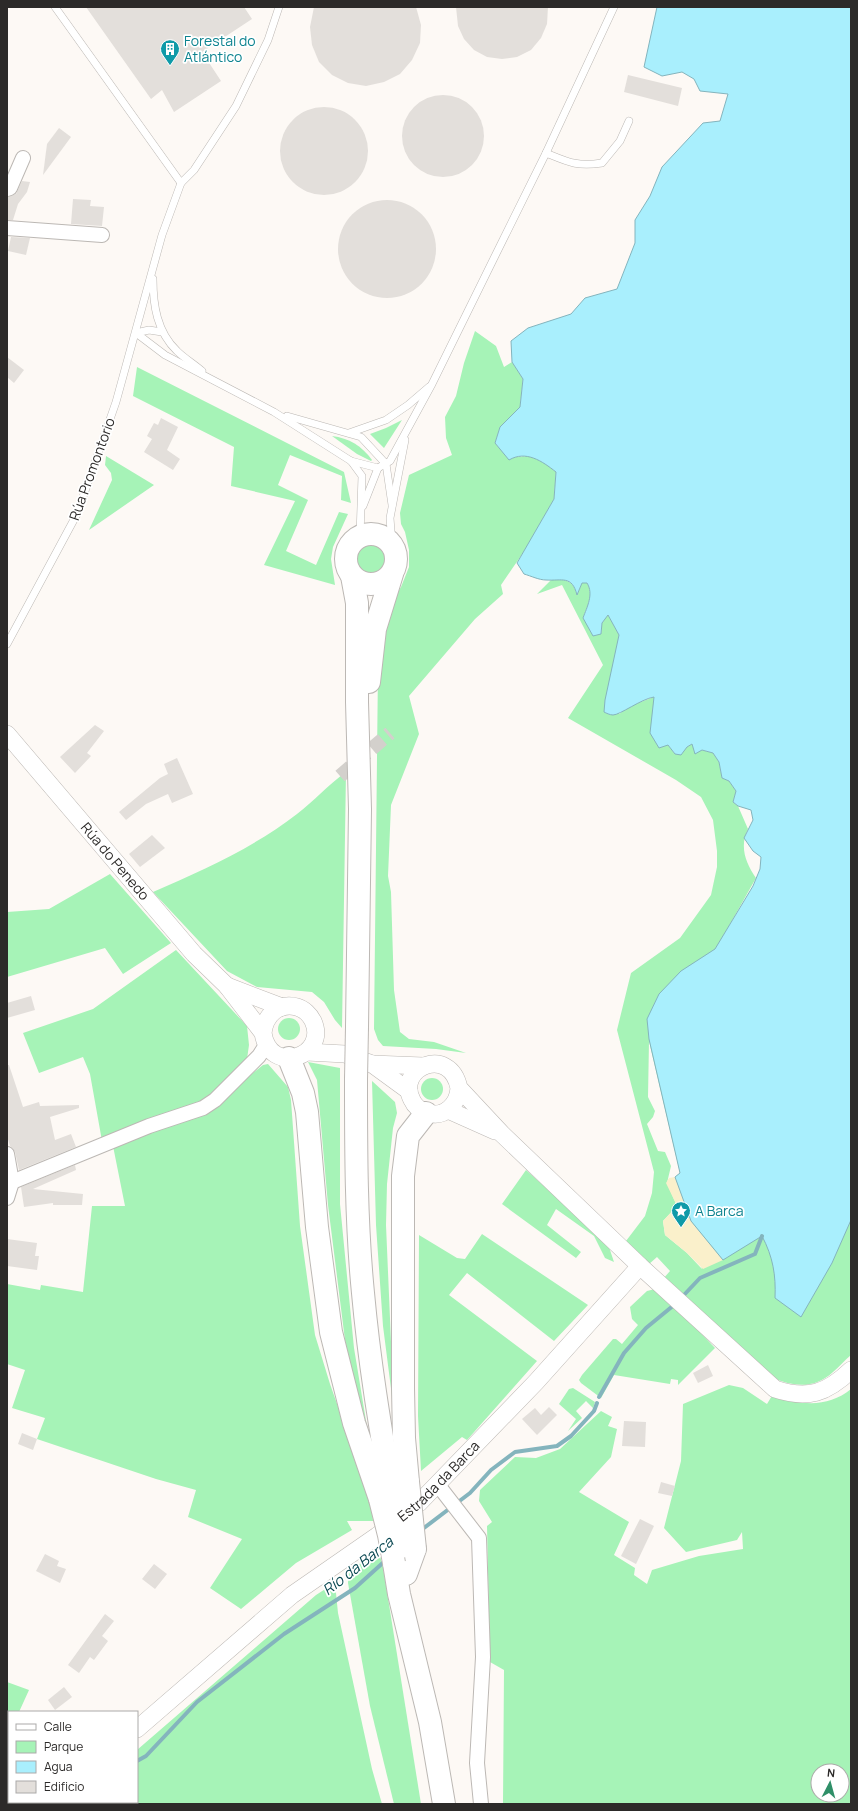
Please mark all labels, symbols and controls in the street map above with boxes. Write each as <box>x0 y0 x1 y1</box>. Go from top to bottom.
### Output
place label: Forestal do Atlántico <box>184 31 256 66</box>
building icon: Forestal do Atlántico <box>159 38 181 66</box>
street label: Rúa Promontorio <box>64 415 119 523</box>
street label: Rúa do Penedo <box>77 818 154 904</box>
place icon: A Barca <box>670 1200 692 1228</box>
place label: A Barca <box>695 1201 743 1220</box>
street label: Estrada da Barca <box>393 1436 483 1525</box>
water label: Río da Barca <box>318 1531 398 1600</box>
legend <box>8 1711 138 1803</box>
text: Calle <box>44 1718 72 1735</box>
text: Parque <box>44 1738 83 1755</box>
text: Agua <box>44 1758 73 1775</box>
north arrow <box>810 1763 850 1803</box>
text: N <box>826 1765 836 1780</box>
text: Edificio <box>44 1778 84 1795</box>

